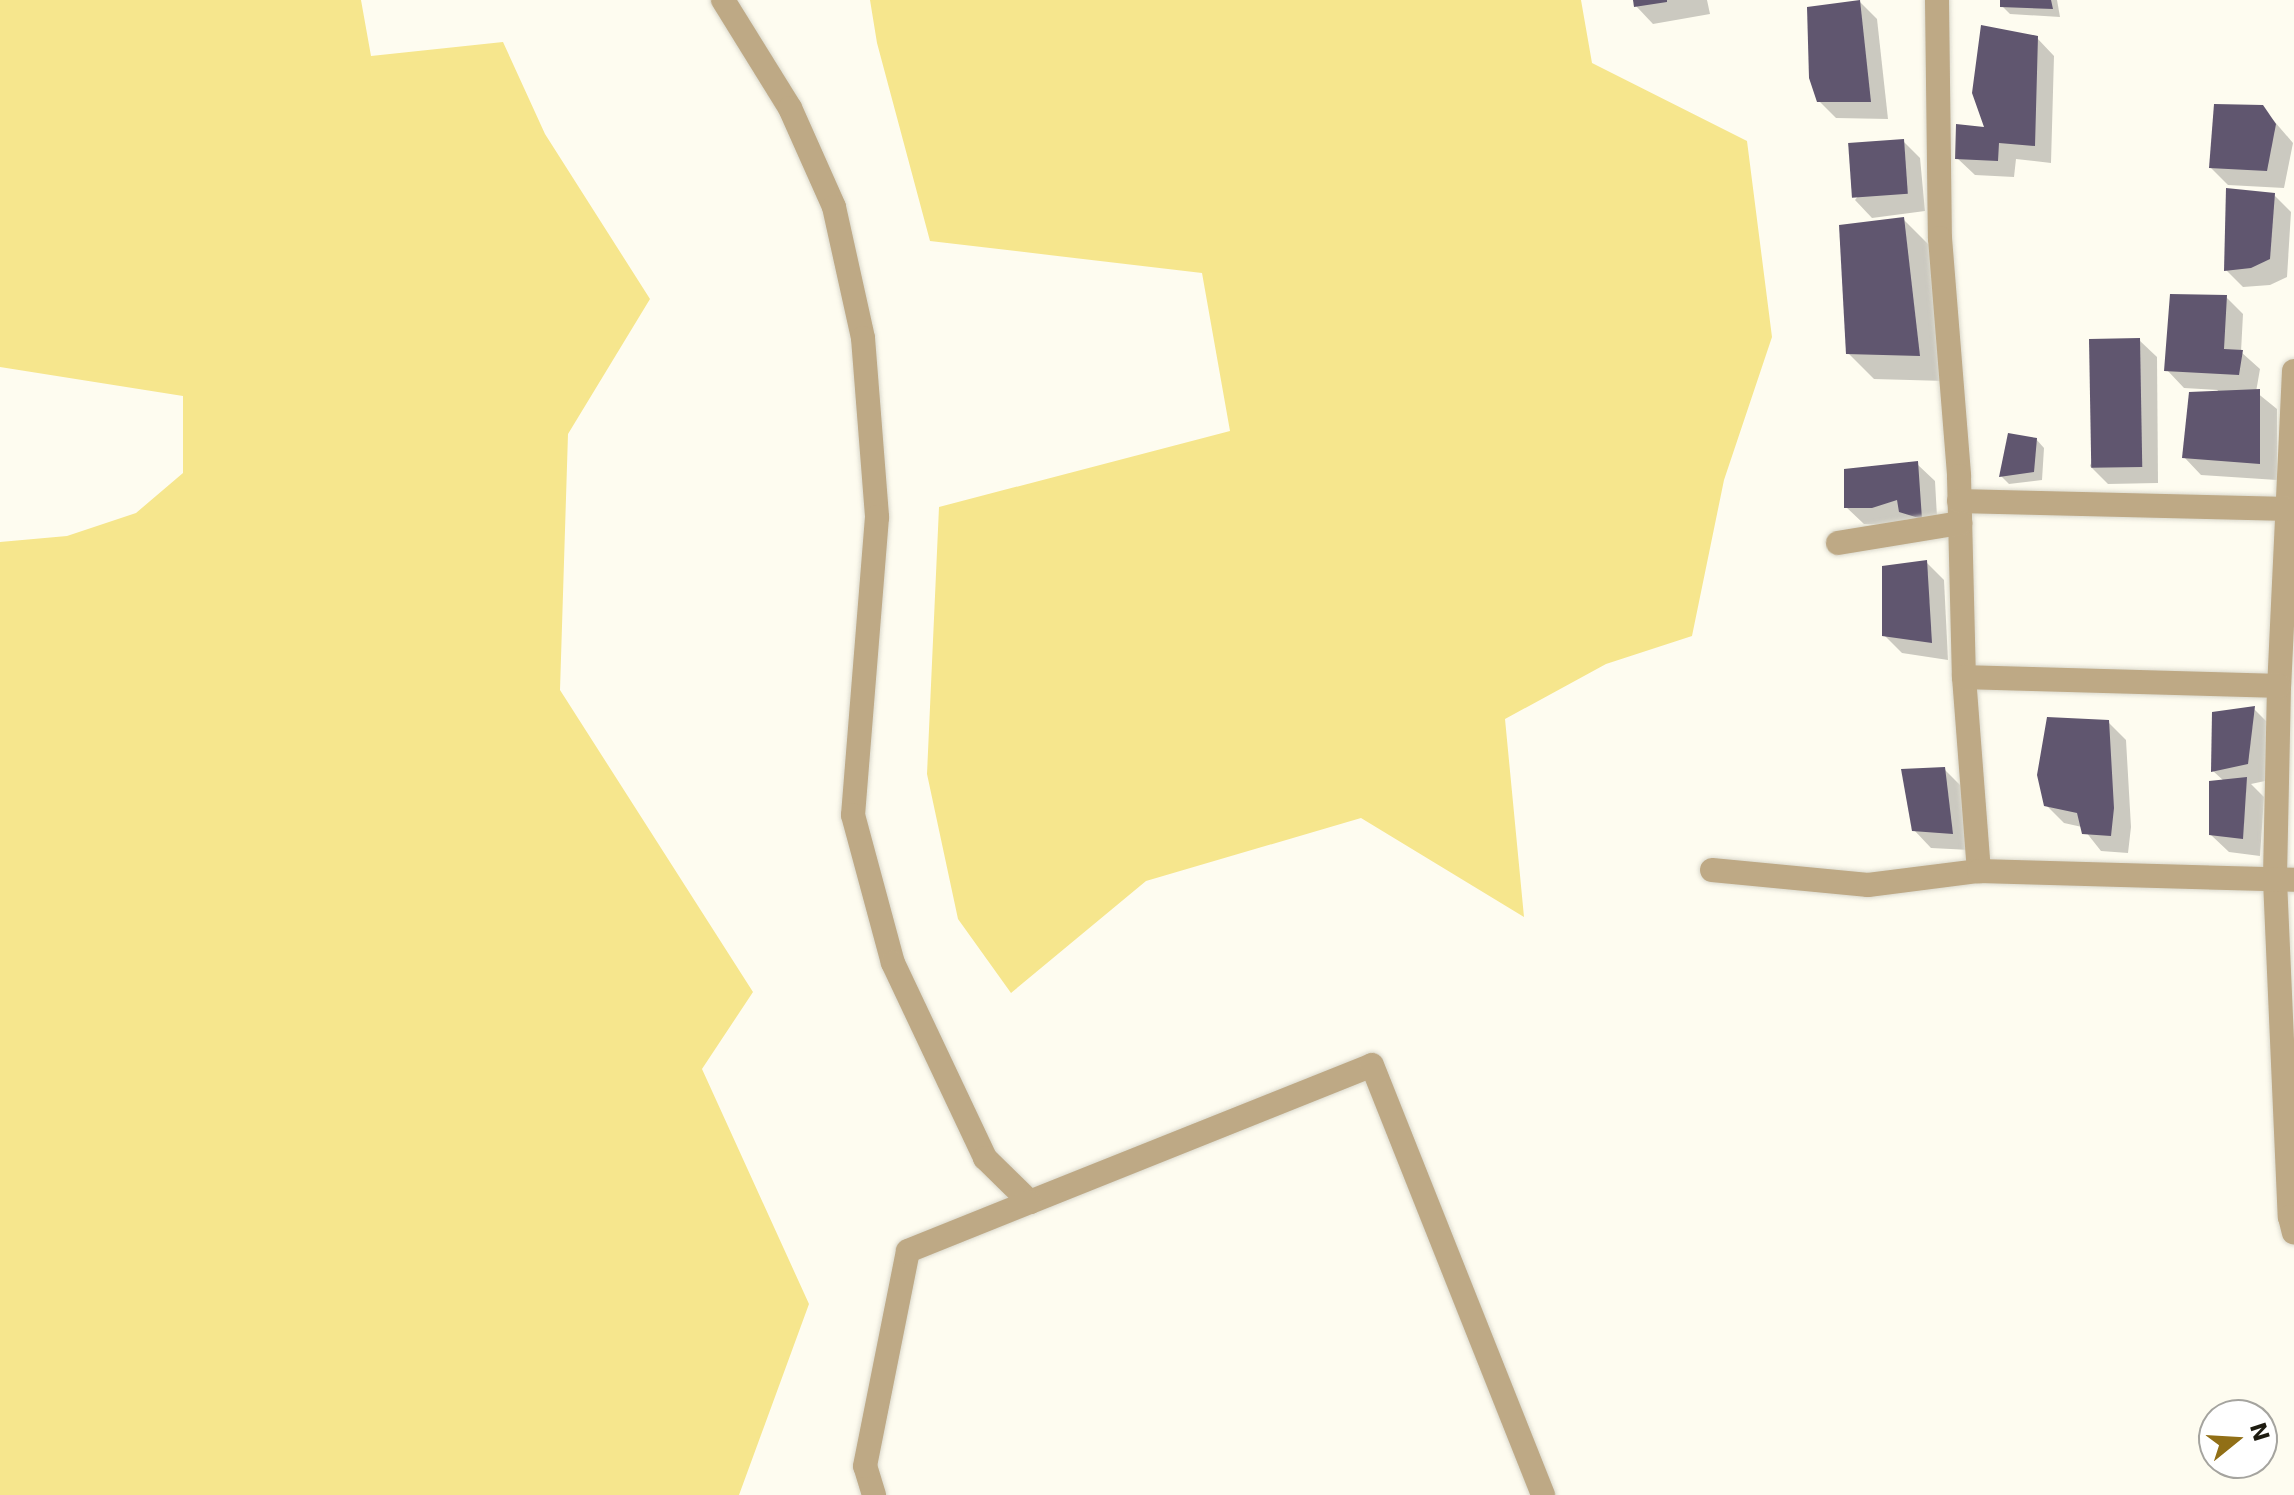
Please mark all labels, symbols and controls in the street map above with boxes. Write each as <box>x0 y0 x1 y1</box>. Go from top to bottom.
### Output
north arrow <box>2198 1399 2278 1479</box>
text: N <box>2245 1419 2274 1445</box>

